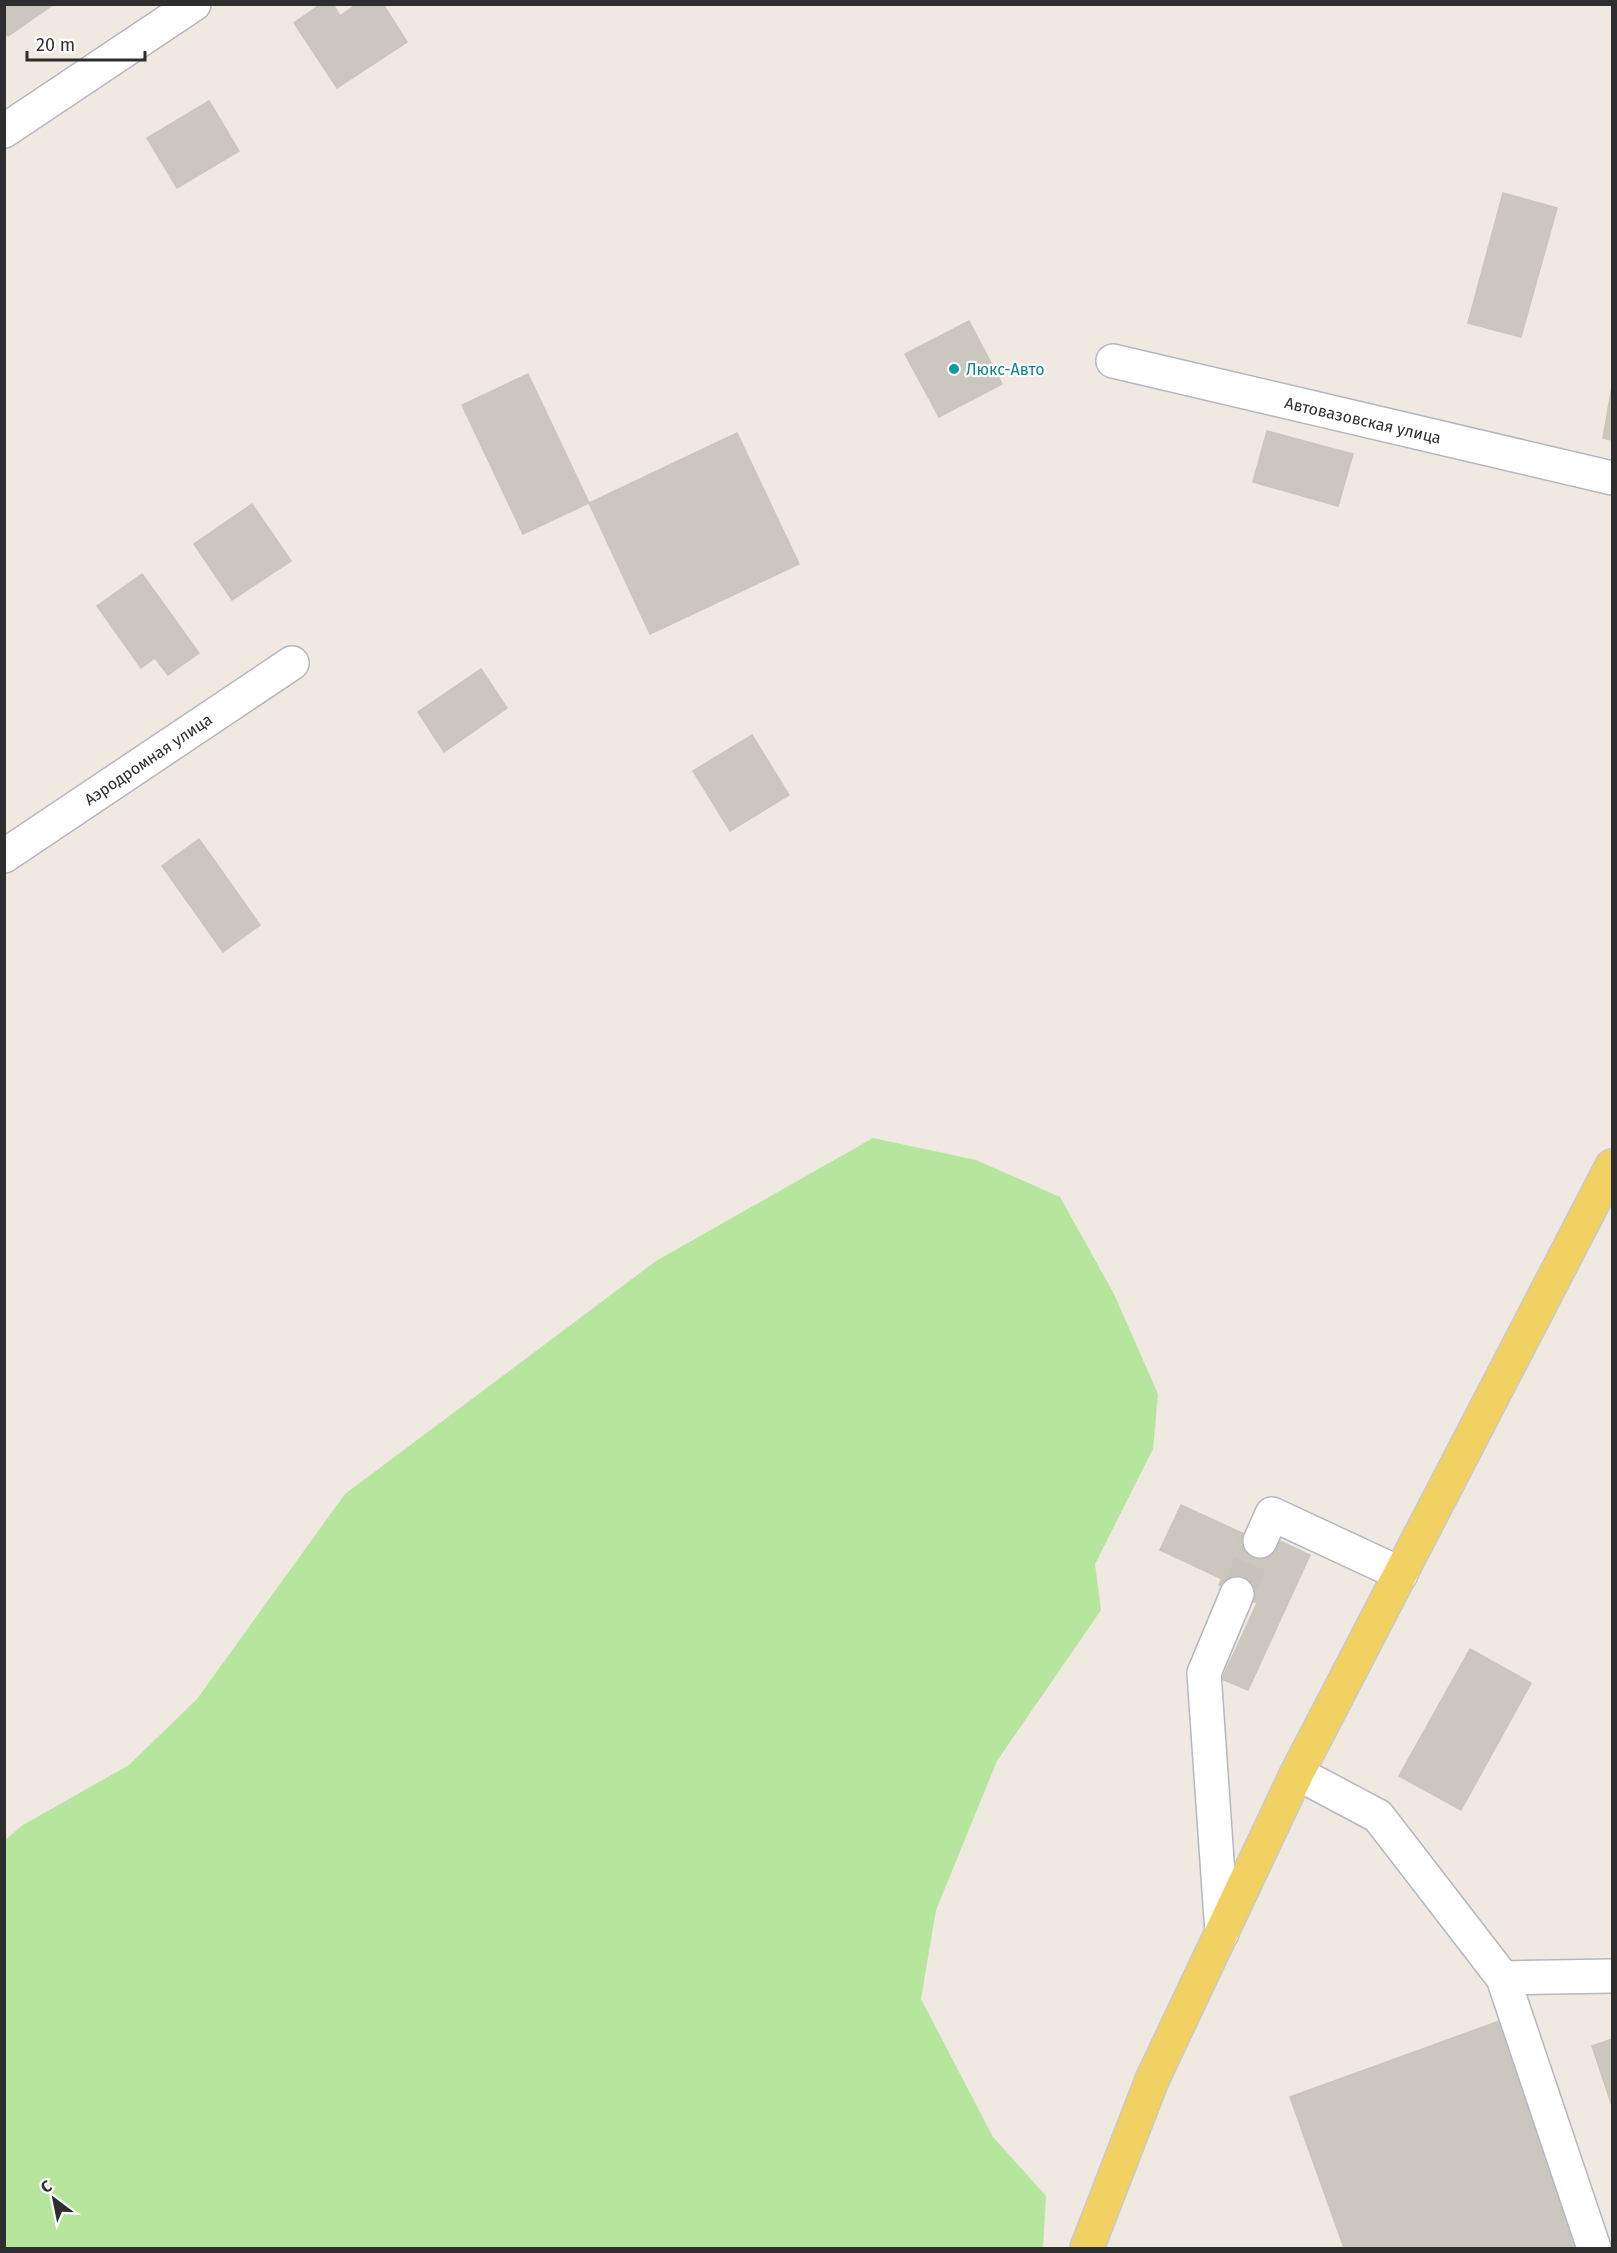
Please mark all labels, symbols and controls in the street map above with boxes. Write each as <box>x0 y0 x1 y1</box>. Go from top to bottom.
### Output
scale bar <box>27 24 146 62</box>
text: 20 m <box>36 34 75 56</box>
place label: Люкс-Авто <box>966 360 1045 379</box>
marker: Люкс-Авто <box>947 362 961 376</box>
street label: Автовазовская улица <box>1283 393 1443 448</box>
street label: Аэродромная улица <box>81 710 216 809</box>
north arrow <box>24 2169 84 2229</box>
text: С <box>37 2176 56 2197</box>

